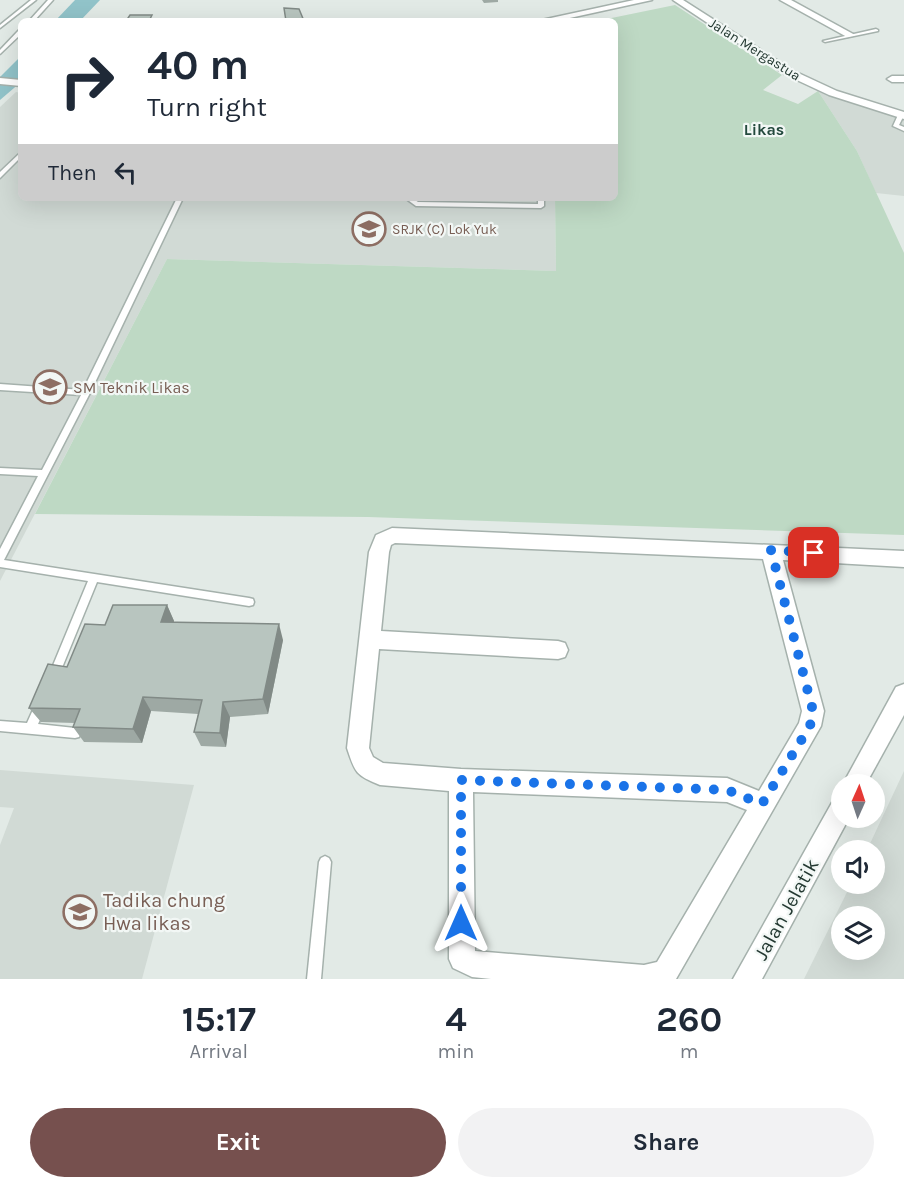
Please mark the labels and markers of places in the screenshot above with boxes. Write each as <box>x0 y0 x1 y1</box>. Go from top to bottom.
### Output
school or university icon: SRJK (C) Lok Yuk <box>351 211 387 247</box>
place label: SRJK (C) Lok Yuk <box>392 221 497 238</box>
school or university icon: SM Teknik Likas <box>32 369 68 405</box>
place label: SM Teknik Likas <box>73 378 190 397</box>
pin <box>788 527 839 578</box>
place label: Tadika chung Hwa likas <box>103 889 225 935</box>
school or university icon: Tadika chung Hwa likas <box>62 894 98 930</box>

